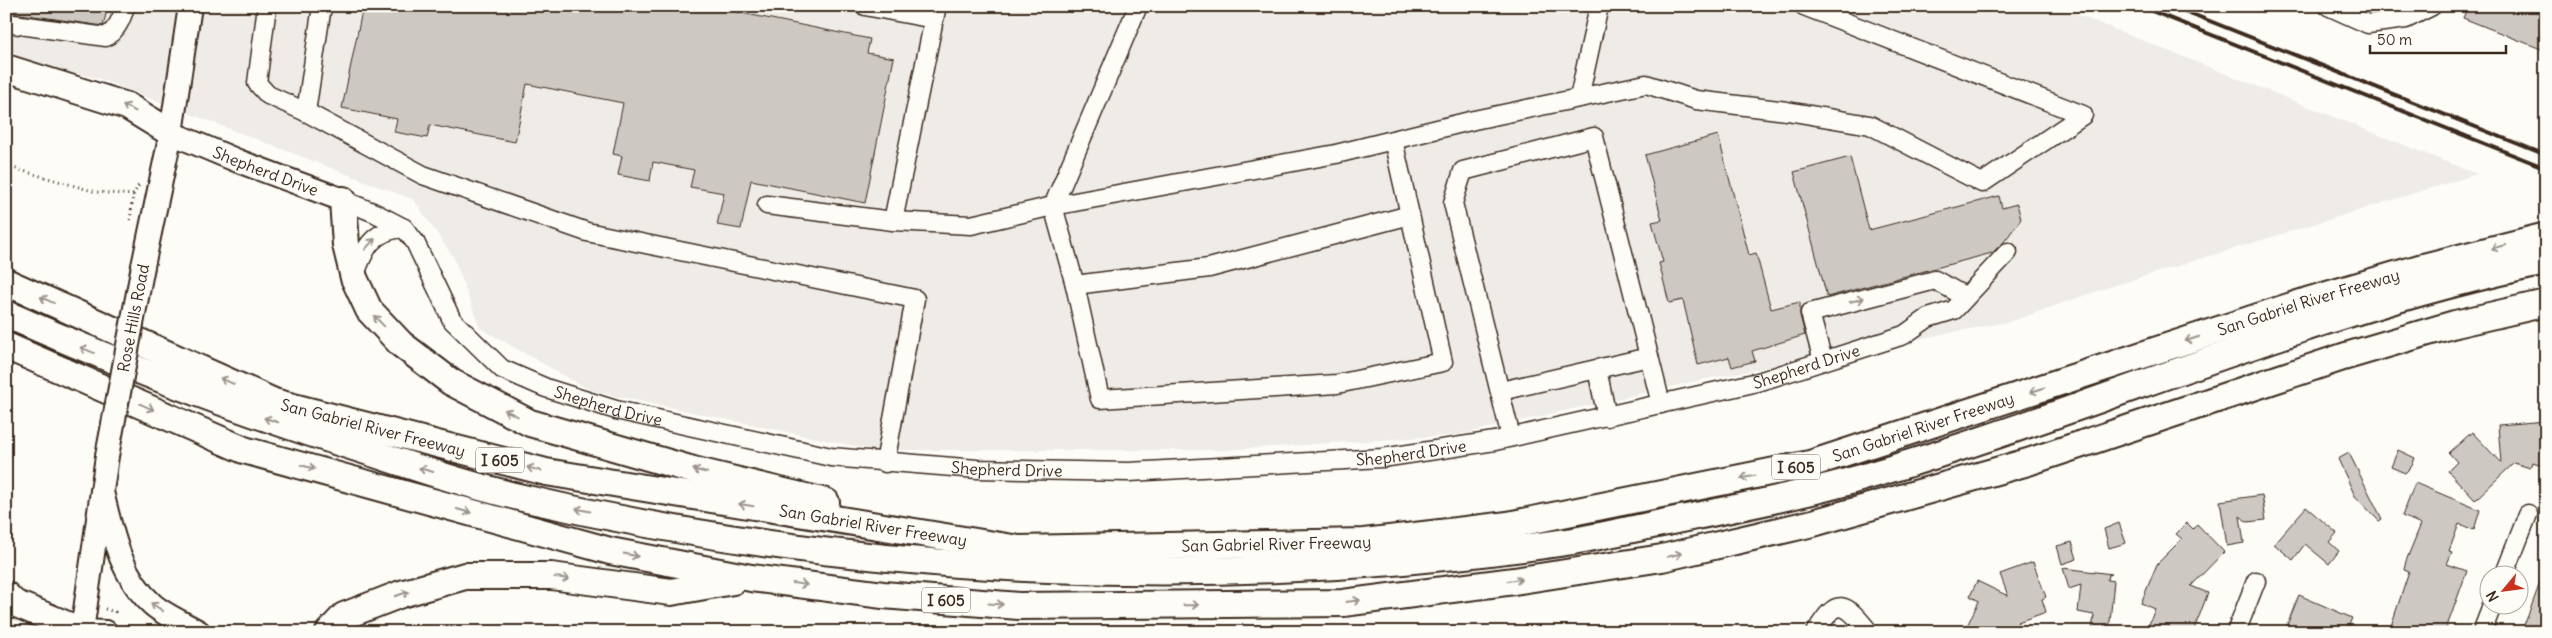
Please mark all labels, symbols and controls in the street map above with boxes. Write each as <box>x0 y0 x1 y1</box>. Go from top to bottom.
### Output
scale bar <box>2370 22 2506 54</box>
text: 50 m <box>2377 30 2412 49</box>
one-way arrow <box>122 103 137 112</box>
street label: Shepherd Drive <box>210 142 321 200</box>
one-way arrow <box>364 237 376 250</box>
one-way arrow <box>2491 243 2507 252</box>
street label: Rose Hills Road <box>113 262 153 374</box>
street label: San Gabriel River Freeway <box>2215 264 2402 340</box>
one-way arrow <box>40 295 55 305</box>
one-way arrow <box>1848 295 1864 304</box>
one-way arrow <box>373 314 385 327</box>
one-way arrow <box>2185 335 2200 344</box>
street label: Shepherd Drive <box>1751 340 1862 393</box>
one-way arrow <box>80 345 95 354</box>
one-way arrow <box>220 375 235 385</box>
street label: Shepherd Drive <box>552 381 664 430</box>
one-way arrow <box>2030 385 2046 395</box>
street label: San Gabriel River Freeway <box>1830 388 2016 466</box>
street label: San Gabriel River Freeway <box>279 394 468 461</box>
one-way arrow <box>139 403 154 413</box>
one-way arrow <box>504 408 519 417</box>
one-way arrow <box>264 415 280 425</box>
street label: Shepherd Drive <box>1355 435 1468 469</box>
road number: I 605 <box>476 448 524 472</box>
road number: I 605 <box>1772 454 1820 480</box>
street label: Shepherd Drive <box>950 457 1063 481</box>
one-way arrow <box>300 463 316 473</box>
one-way arrow <box>527 464 543 473</box>
one-way arrow <box>418 465 434 475</box>
one-way arrow <box>692 466 708 475</box>
one-way arrow <box>1740 472 1756 482</box>
one-way arrow <box>739 499 755 509</box>
street label: San Gabriel River Freeway <box>778 500 968 550</box>
one-way arrow <box>576 505 592 514</box>
one-way arrow <box>456 507 472 517</box>
street label: San Gabriel River Freeway <box>1181 531 1372 556</box>
one-way arrow <box>1667 550 1683 559</box>
one-way arrow <box>622 551 638 561</box>
north arrow <box>2480 566 2530 616</box>
one-way arrow <box>554 573 570 583</box>
one-way arrow <box>1506 575 1522 585</box>
one-way arrow <box>791 580 807 590</box>
road number: I 605 <box>922 588 970 612</box>
text: N <box>2482 588 2503 605</box>
one-way arrow <box>394 589 409 598</box>
one-way arrow <box>1345 596 1361 606</box>
one-way arrow <box>988 599 1004 609</box>
one-way arrow <box>1182 600 1199 610</box>
one-way arrow <box>150 602 164 612</box>

